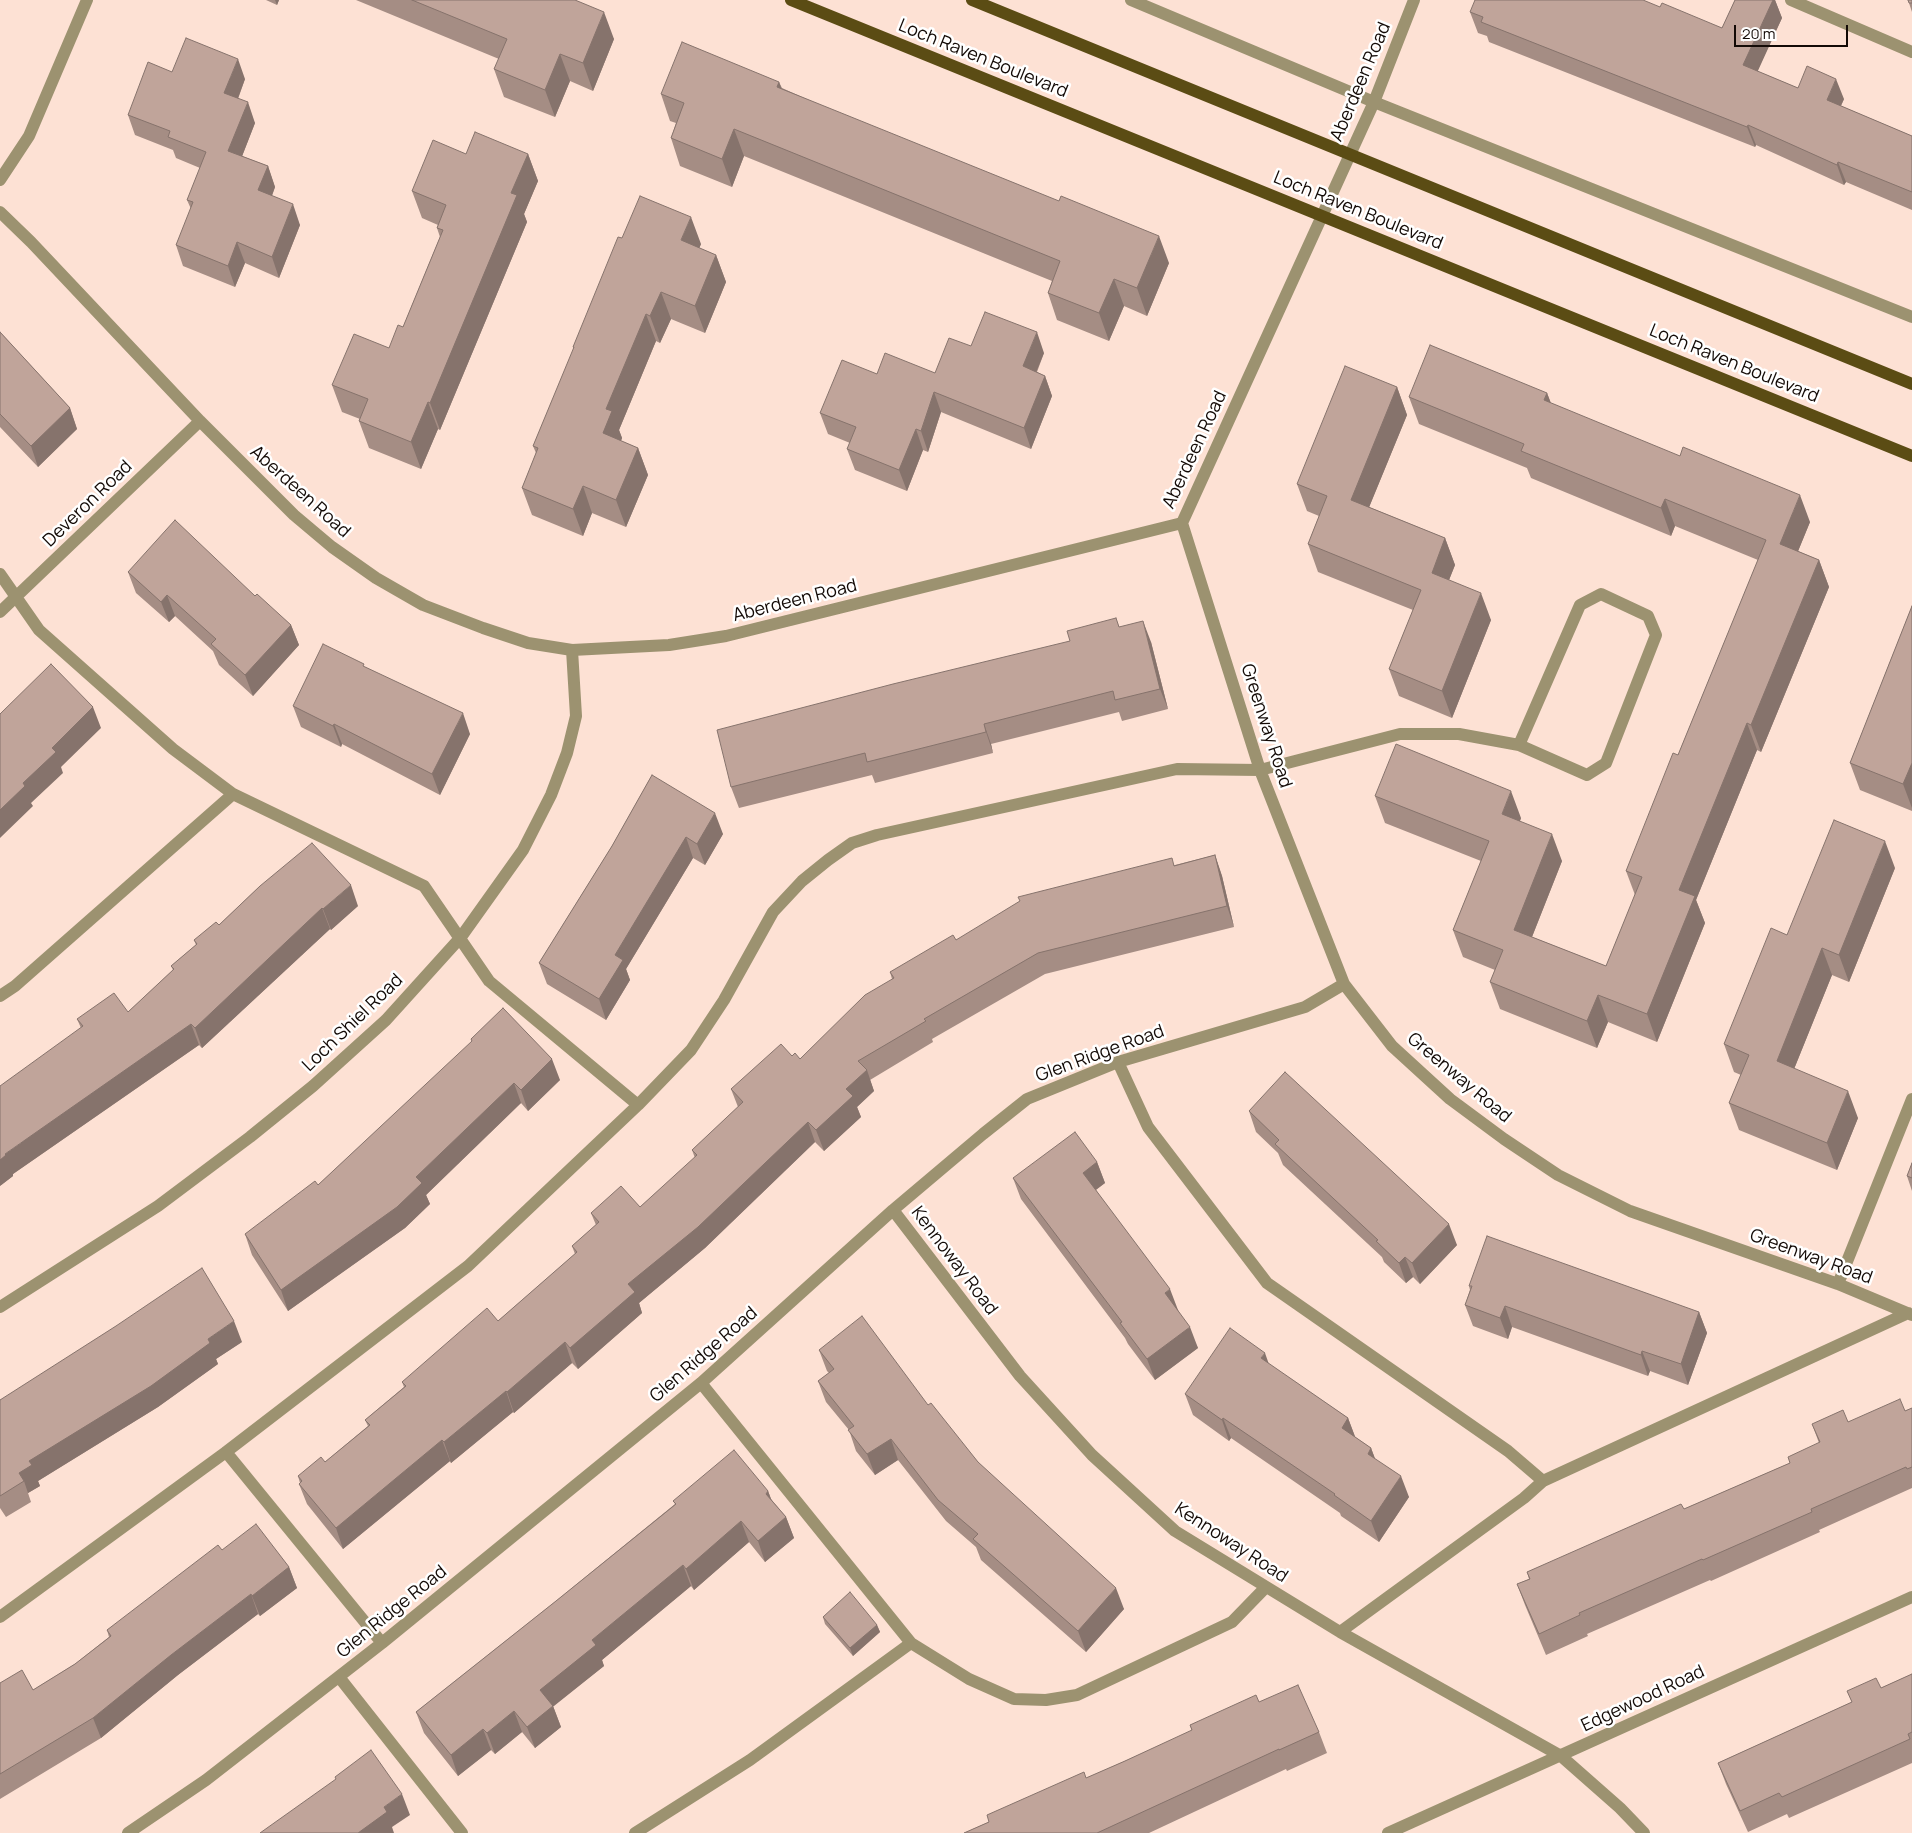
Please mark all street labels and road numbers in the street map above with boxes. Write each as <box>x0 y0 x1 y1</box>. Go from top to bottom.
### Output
street label: Loch Raven Boulevard <box>895 15 1071 103</box>
street label: Aberdeen Road <box>1326 19 1396 145</box>
street label: Loch Raven Boulevard <box>1270 167 1446 255</box>
street label: Loch Raven Boulevard <box>1646 320 1822 408</box>
street label: Aberdeen Road <box>1158 388 1232 512</box>
street label: Aberdeen Road <box>245 441 355 543</box>
street label: Deveron Road <box>39 456 137 552</box>
street label: Aberdeen Road <box>731 575 859 627</box>
street label: Greenway Road <box>1236 661 1296 791</box>
street label: Loch Shiel Road <box>298 970 408 1076</box>
street label: Glen Ridge Road <box>1033 1021 1167 1087</box>
street label: Greenway Road <box>1403 1028 1515 1128</box>
street label: Kennoway Road <box>906 1202 1002 1320</box>
street label: Greenway Road <box>1747 1225 1875 1289</box>
street label: Glen Ridge Road <box>646 1303 762 1407</box>
street label: Kennoway Road <box>1170 1498 1292 1588</box>
street label: Glen Ridge Road <box>333 1561 451 1663</box>
street label: Edgewood Road <box>1578 1661 1708 1737</box>

